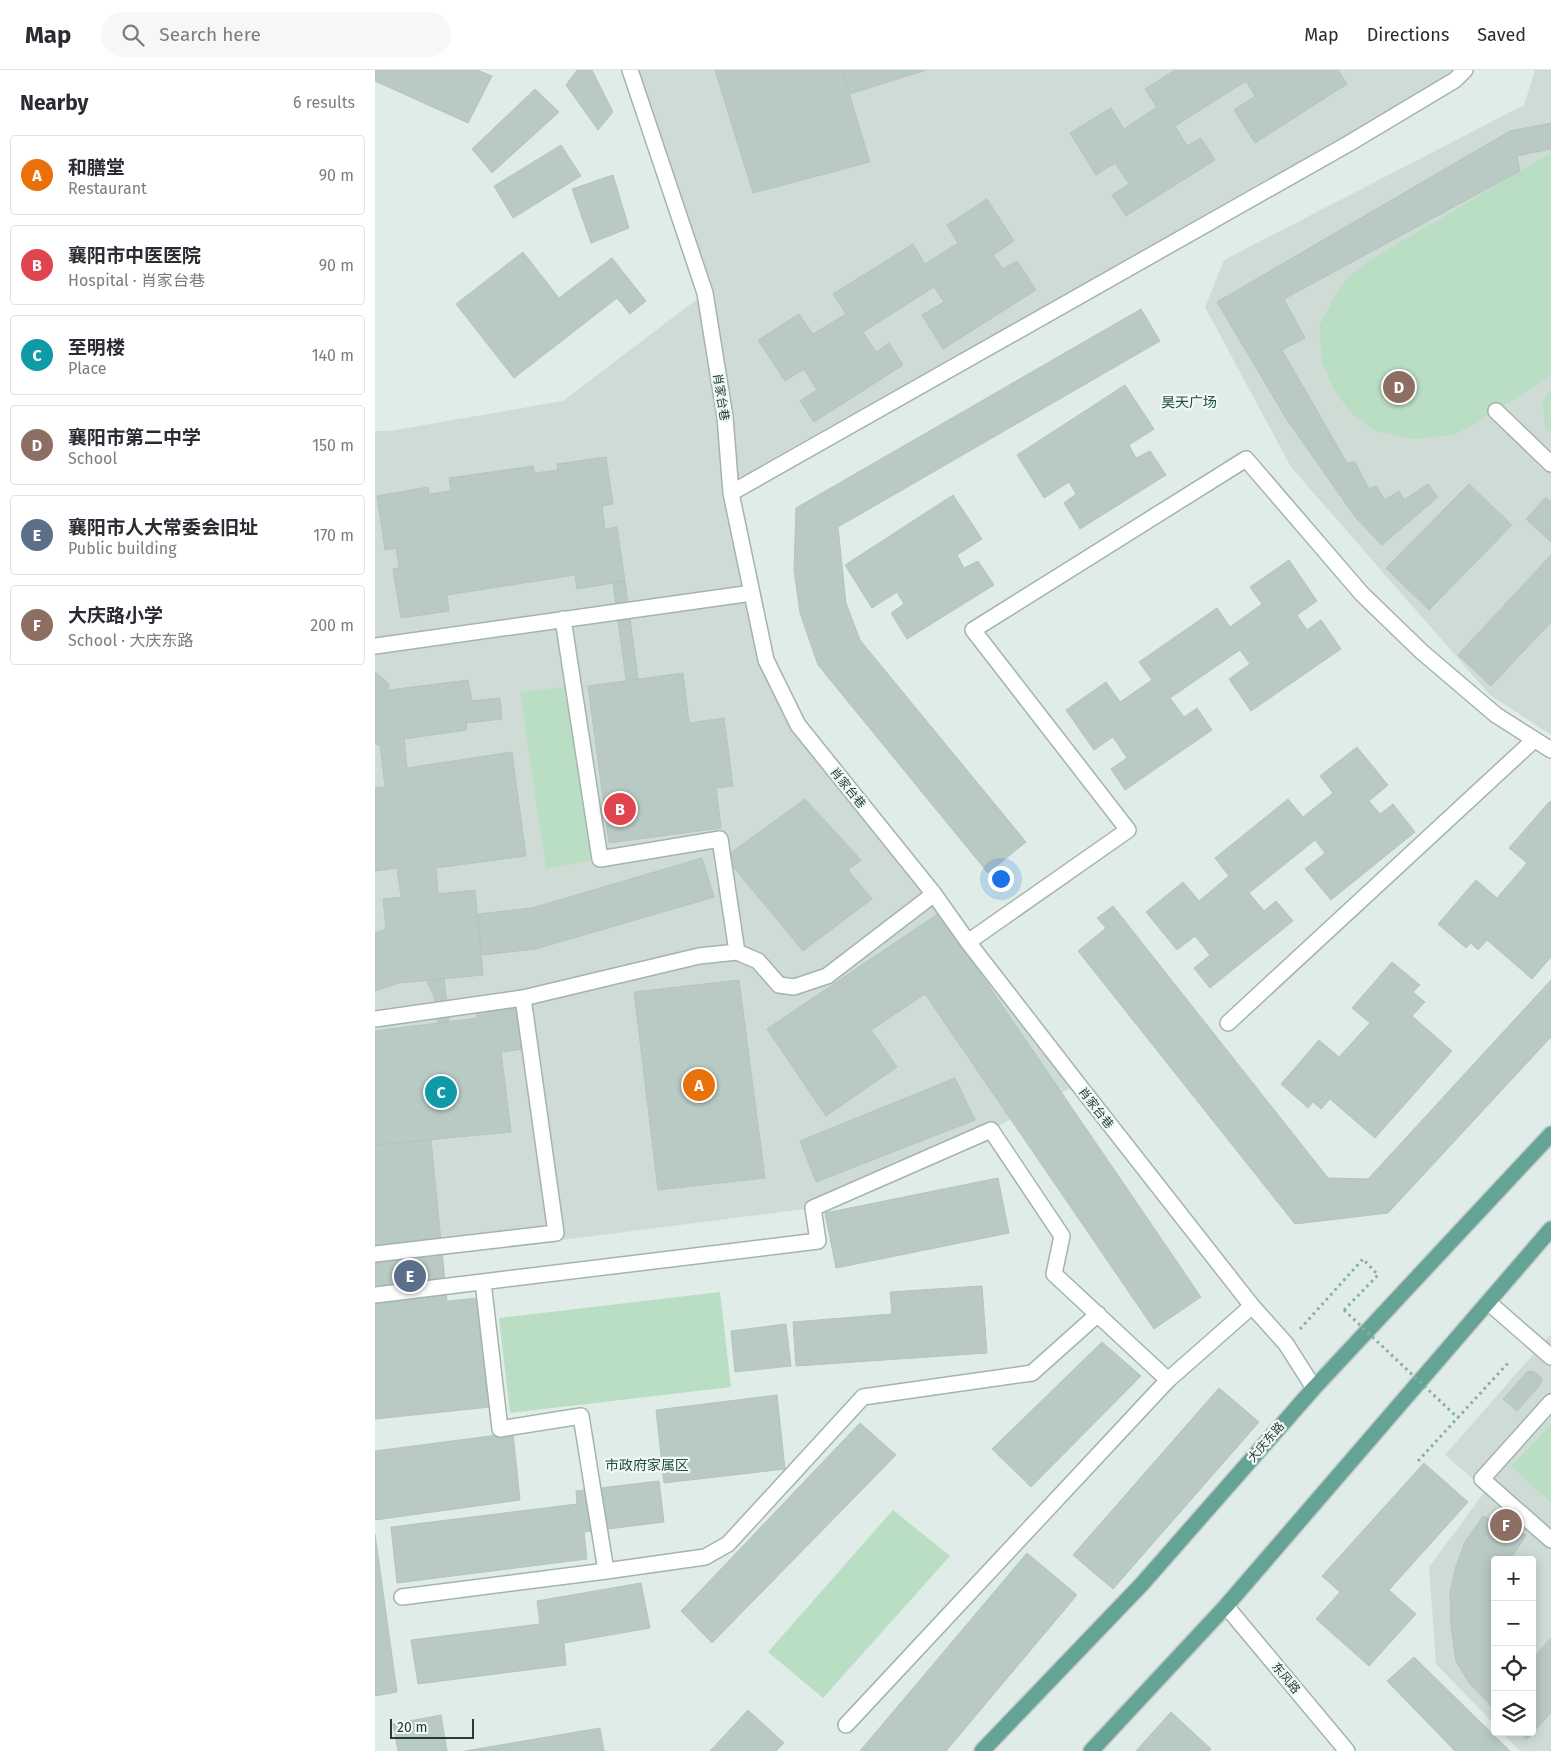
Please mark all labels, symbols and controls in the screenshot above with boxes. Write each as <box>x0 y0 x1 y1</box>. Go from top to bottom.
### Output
search box <box>101 12 451 57</box>
text: Map <box>25 21 71 49</box>
icon: search <box>119 21 147 49</box>
text: Search here <box>159 23 261 46</box>
text: Map <box>1304 24 1339 46</box>
text: Directions <box>1367 24 1449 46</box>
text: Saved <box>1477 24 1526 46</box>
text: Nearby <box>20 90 88 116</box>
text: 6 results <box>293 93 355 112</box>
text: 和膳堂 <box>68 156 125 179</box>
text: A <box>32 166 42 185</box>
text: 90 m <box>319 166 354 185</box>
text: Restaurant <box>68 179 147 198</box>
text: 襄阳市中医医院 <box>68 244 201 267</box>
text: B <box>32 256 42 275</box>
text: 90 m <box>319 256 354 275</box>
text: Hospital · 肖家台巷 <box>68 271 205 290</box>
text: 至明楼 <box>68 336 125 359</box>
text: C <box>32 346 42 365</box>
text: 140 m <box>312 346 354 365</box>
text: Place <box>68 359 107 378</box>
pin: D <box>1383 368 1415 406</box>
street label: 肖家台巷 <box>710 372 732 422</box>
district label: 昊天广场 <box>1161 394 1217 411</box>
text: 襄阳市第二中学 <box>68 426 201 449</box>
text: D <box>32 436 42 455</box>
text: 150 m <box>312 436 354 455</box>
text: School <box>68 449 117 468</box>
text: 襄阳市人大常委会旧址 <box>68 516 258 539</box>
text: E <box>33 526 41 545</box>
text: 170 m <box>313 526 354 545</box>
text: Public building <box>68 539 176 558</box>
text: 大庆路小学 <box>68 604 163 627</box>
text: F <box>33 616 41 635</box>
text: 200 m <box>310 616 354 635</box>
text: School · 大庆东路 <box>68 631 193 650</box>
street label: 肖家台巷 <box>827 765 869 811</box>
pin: B <box>604 790 636 828</box>
your location <box>988 866 1014 892</box>
pin: A <box>683 1066 715 1104</box>
pin: C <box>425 1073 457 1111</box>
street label: 肖家台巷 <box>1076 1085 1116 1131</box>
pin: E <box>394 1257 426 1295</box>
street label: 大庆东路 <box>1245 1419 1287 1465</box>
district label: 市政府家属区 <box>605 1457 689 1474</box>
pin: F <box>1490 1506 1522 1544</box>
map controls <box>1491 1556 1536 1736</box>
button: + <box>1491 1556 1536 1601</box>
button: − <box>1491 1601 1536 1646</box>
button: locate <box>1491 1646 1536 1691</box>
street label: 东风路 <box>1269 1660 1303 1696</box>
button: layers <box>1491 1691 1536 1736</box>
scale bar <box>390 1716 474 1739</box>
text: 20 m <box>397 1719 427 1736</box>

